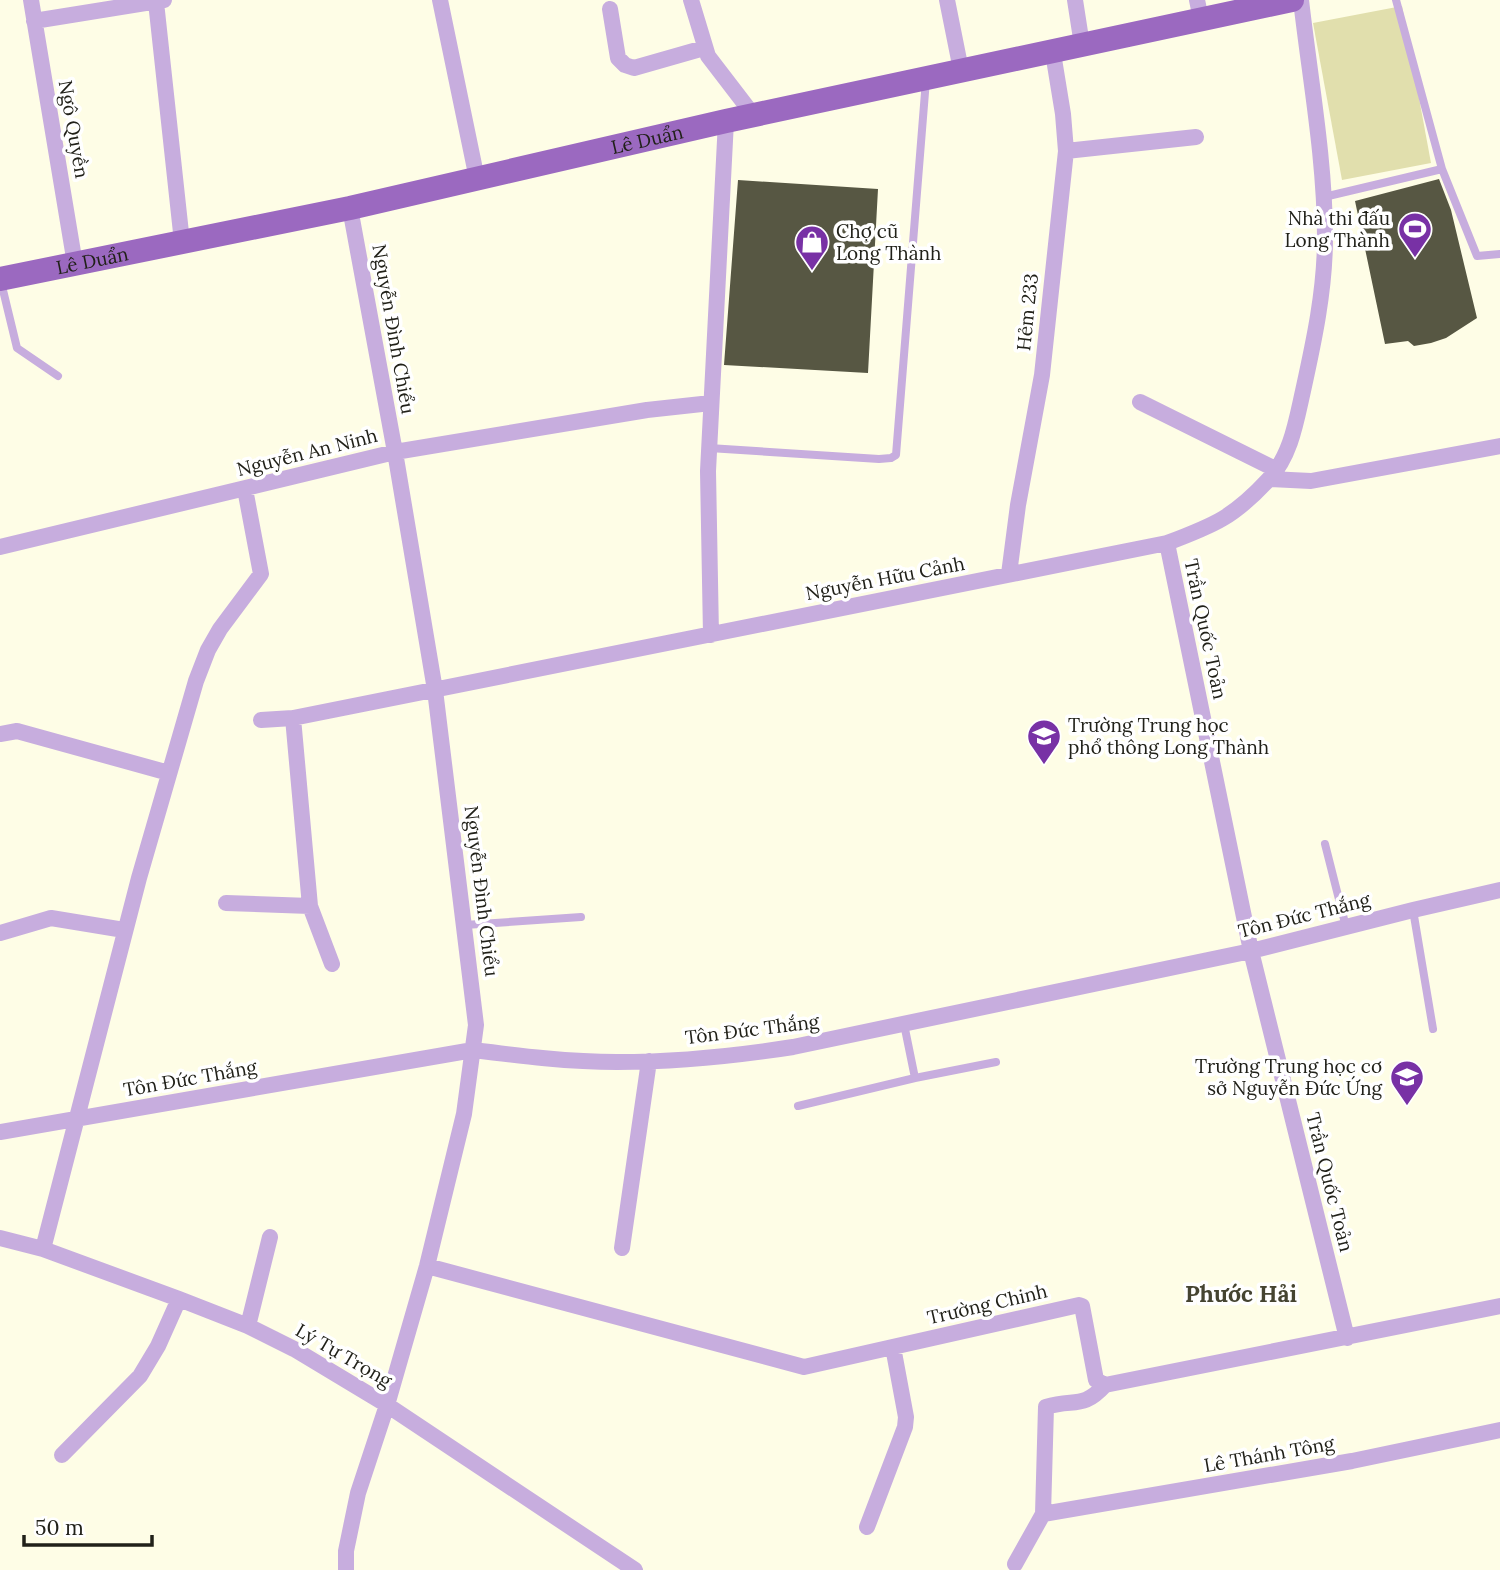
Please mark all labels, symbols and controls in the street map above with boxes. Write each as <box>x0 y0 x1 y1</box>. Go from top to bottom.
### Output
street label: Ngô Quyền <box>54 78 94 180</box>
street label: Lê Duẩn <box>609 119 685 159</box>
place label: Nhà thi đấu Long Thành <box>1285 206 1390 252</box>
sports icon: Nhà thi đấu Long Thành <box>1396 210 1434 259</box>
place label: Chợ cũ Long Thành <box>836 219 941 265</box>
shop icon: Chợ cũ Long Thành <box>793 223 831 272</box>
street label: Lê Duẩn <box>54 241 130 279</box>
street label: Nguyễn Đình Chiểu <box>367 242 421 416</box>
street label: Hẻm 233 <box>1011 272 1043 352</box>
street label: Nguyễn An Ninh <box>234 423 380 481</box>
street label: Nguyễn Hữu Cảnh <box>803 551 967 605</box>
street label: Trần Quốc Toản <box>1179 557 1233 701</box>
place label: Trường Trung học phổ thông Long Thành <box>1068 713 1269 759</box>
school or university icon: Trường Trung học phổ thông Long Thành <box>1025 717 1063 766</box>
street label: Nguyễn Đình Chiểu <box>460 804 504 978</box>
street label: Tôn Đức Thắng <box>1236 887 1373 943</box>
street label: Tôn Đức Thắng <box>684 1009 821 1049</box>
street label: Tôn Đức Thắng <box>122 1054 259 1102</box>
place label: Trường Trung học cơ sở Nguyễn Đức Ứng <box>1195 1054 1382 1100</box>
school or university icon: Trường Trung học cơ sở Nguyễn Đức Ứng <box>1388 1058 1426 1107</box>
street label: Trần Quốc Toản <box>1301 1110 1359 1254</box>
street label: Trường Chinh <box>925 1279 1049 1329</box>
district label: Phước Hải <box>1185 1279 1297 1308</box>
street label: Lý Tự Trọng <box>292 1318 397 1392</box>
street label: Lê Thánh Tông <box>1202 1431 1337 1477</box>
scale bar <box>24 1504 152 1548</box>
text: 50 m <box>35 1514 84 1541</box>

